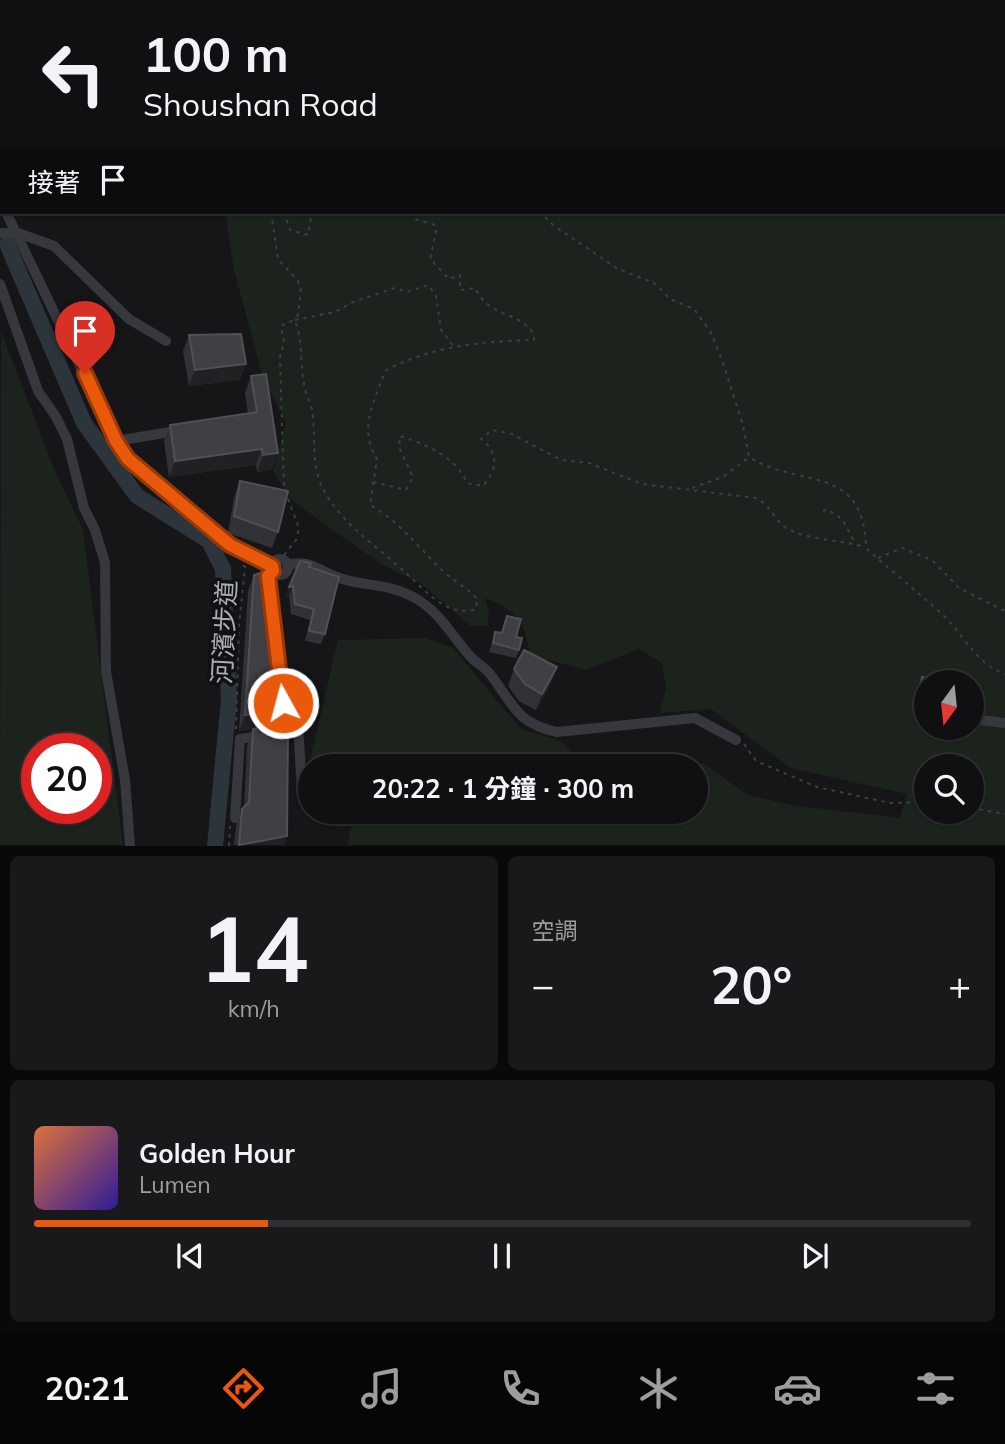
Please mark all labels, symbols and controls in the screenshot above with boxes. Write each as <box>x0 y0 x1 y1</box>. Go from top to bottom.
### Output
text: 100 m <box>143 23 289 84</box>
icon: left <box>28 28 119 119</box>
text: Shoushan Road <box>143 84 378 124</box>
icon: arrive <box>94 161 132 199</box>
text: 接著 <box>28 166 80 199</box>
pin <box>55 301 115 373</box>
icon: arrive <box>66 312 104 350</box>
street label: 河濱步道 <box>205 579 243 685</box>
position arrow <box>246 666 320 740</box>
north arrow <box>914 670 984 740</box>
map controls <box>914 670 984 824</box>
speed limit sign: 20 <box>21 733 112 824</box>
button: search <box>914 754 984 824</box>
text: 20:22 · 1 分鐘 · 300 m <box>372 772 634 805</box>
text: 14 <box>199 891 308 1005</box>
text: 空調 <box>532 916 578 945</box>
text: 20° <box>710 952 792 1017</box>
text: − <box>532 961 554 1009</box>
text: + <box>948 961 971 1009</box>
text: km/h <box>228 994 280 1023</box>
text: Golden Hour <box>139 1137 295 1170</box>
text: Lumen <box>139 1170 211 1199</box>
icon: previous <box>171 1237 209 1275</box>
icon: pause <box>483 1237 521 1275</box>
icon: next <box>796 1237 834 1275</box>
icon: directions <box>219 1364 268 1413</box>
icon: music <box>357 1364 406 1413</box>
icon: phone <box>496 1364 545 1413</box>
icon: climate <box>634 1364 683 1413</box>
icon: car <box>773 1364 822 1413</box>
icon: filters <box>911 1364 960 1413</box>
text: 20:21 <box>45 1368 129 1408</box>

